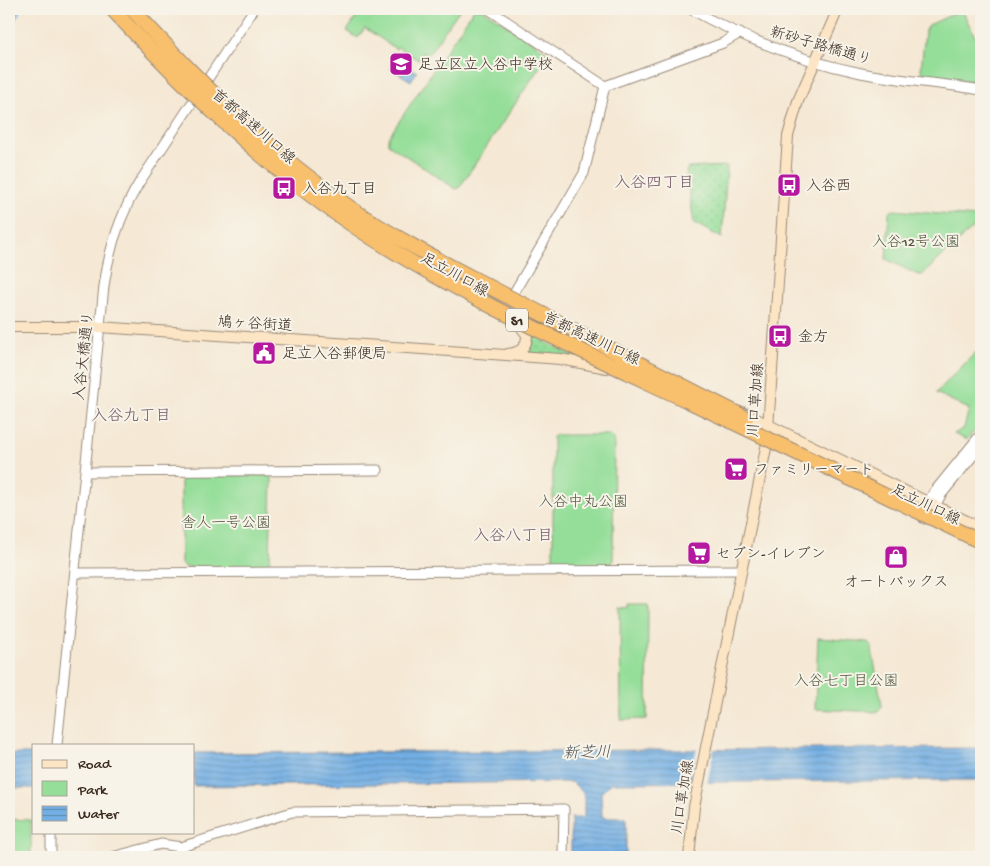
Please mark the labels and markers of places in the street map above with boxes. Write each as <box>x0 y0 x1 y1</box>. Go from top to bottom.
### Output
school or university icon: 足立区立入谷中学校 <box>388 51 414 77</box>
place label: 足立区立入谷中学校 <box>418 56 553 75</box>
bus stop icon: 入谷西 <box>776 172 802 198</box>
bus stop icon: 入谷九丁目 <box>271 175 297 201</box>
place label: 入谷西 <box>806 178 851 196</box>
place label: 入谷九丁目 <box>302 181 377 199</box>
bus stop icon: 金方 <box>767 323 793 349</box>
place label: 金方 <box>798 329 828 347</box>
public building icon: 足立入谷郵便局 <box>251 340 277 366</box>
place label: 足立入谷郵便局 <box>282 346 387 364</box>
supermarket icon: ファミリーマート <box>723 456 749 482</box>
place label: ファミリーマート <box>754 462 874 480</box>
supermarket icon: セブン-イレブン <box>686 540 712 566</box>
shop icon: オートバックス <box>883 544 909 570</box>
place label: セブン-イレブン <box>716 546 826 564</box>
place label: オートバックス <box>844 574 948 592</box>

